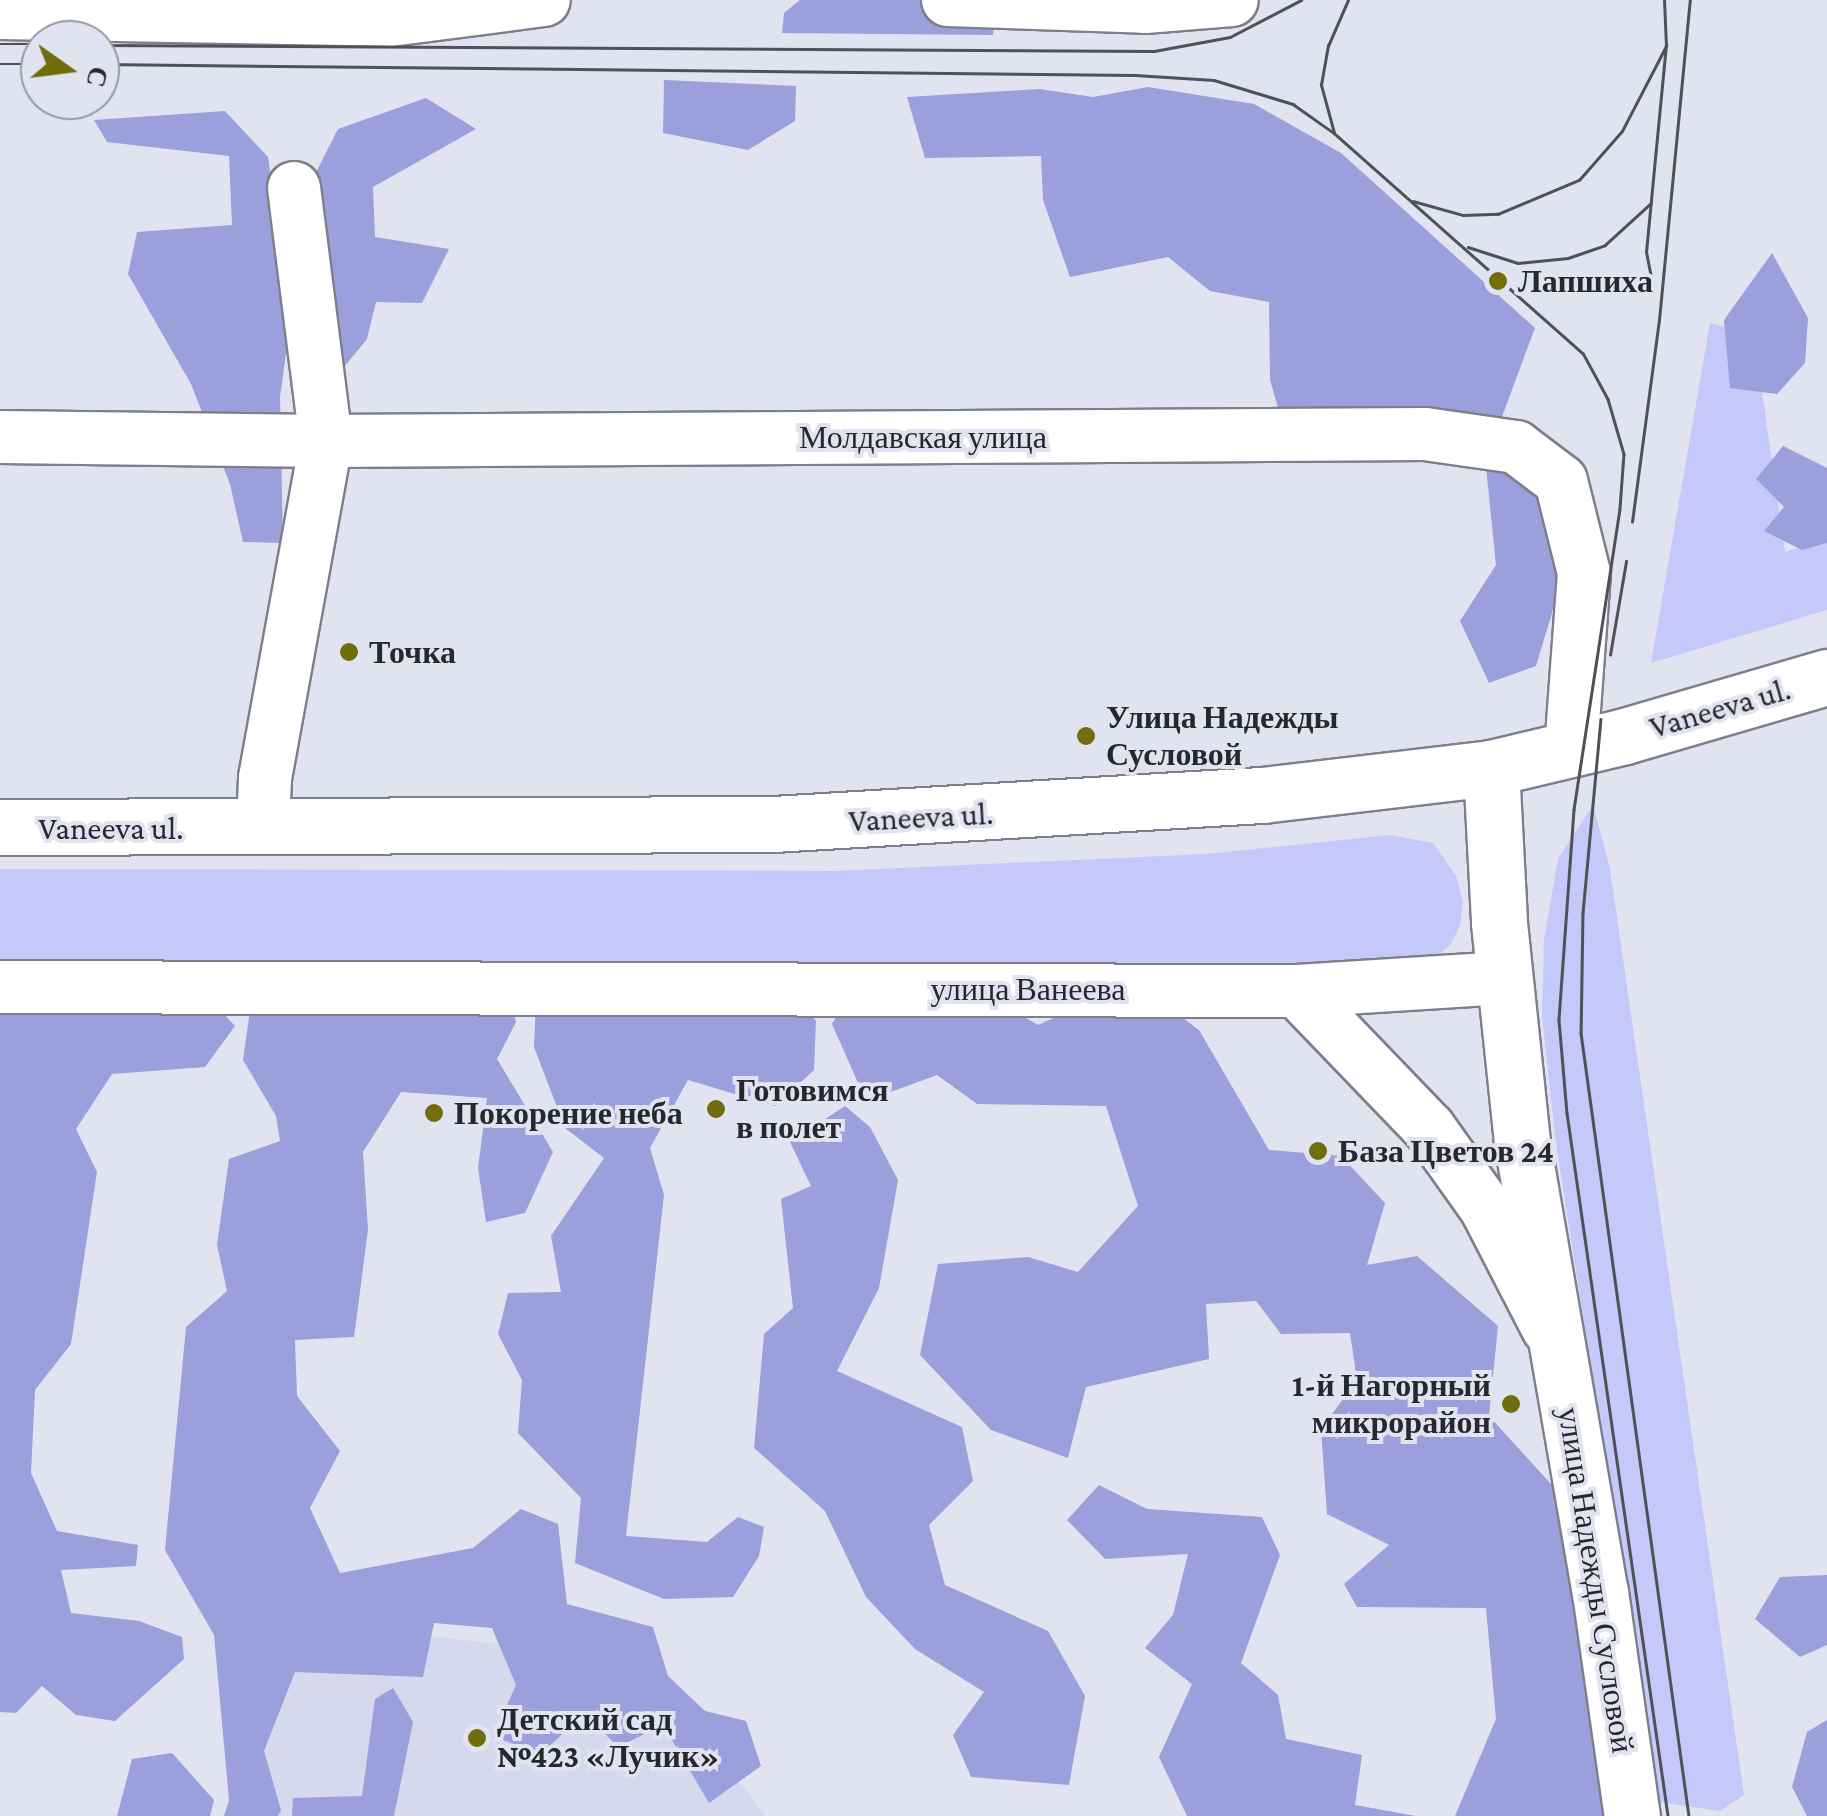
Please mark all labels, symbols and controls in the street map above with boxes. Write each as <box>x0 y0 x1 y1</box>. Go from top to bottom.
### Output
north arrow <box>20 20 120 120</box>
text: С <box>80 63 115 90</box>
place label: Лапшиха <box>1518 262 1653 300</box>
marker: Лапшиха <box>1487 270 1509 292</box>
street label: Молдавская улица <box>799 418 1047 456</box>
place label: Точка <box>369 633 456 671</box>
marker: Точка <box>338 641 360 663</box>
street label: Vaneeva ul. <box>1645 670 1795 746</box>
place label: Улица Надежды Сусловой <box>1106 699 1339 774</box>
marker: Улица Надежды Сусловой <box>1075 725 1097 747</box>
street label: Vaneeva ul. <box>848 794 994 840</box>
street label: Vaneeva ul. <box>39 809 183 847</box>
street label: улица Ванеева <box>931 970 1125 1008</box>
place label: Готовимся в полет <box>736 1072 889 1147</box>
place label: Покорение неба <box>454 1094 683 1132</box>
marker: Готовимся в полет <box>705 1098 727 1120</box>
marker: Покорение неба <box>423 1102 445 1124</box>
place label: База Цветов 24 <box>1338 1132 1554 1170</box>
marker: База Цветов 24 <box>1307 1140 1329 1162</box>
place label: 1-й Нагорный микрорайон <box>1292 1367 1491 1442</box>
marker: 1-й Нагорный микрорайон <box>1500 1393 1522 1415</box>
street label: улица Надежды Сусловой <box>1550 1404 1642 1756</box>
place label: Детский сад №423 «Лучик» <box>497 1701 719 1776</box>
marker: Детский сад №423 «Лучик» <box>466 1727 488 1749</box>

